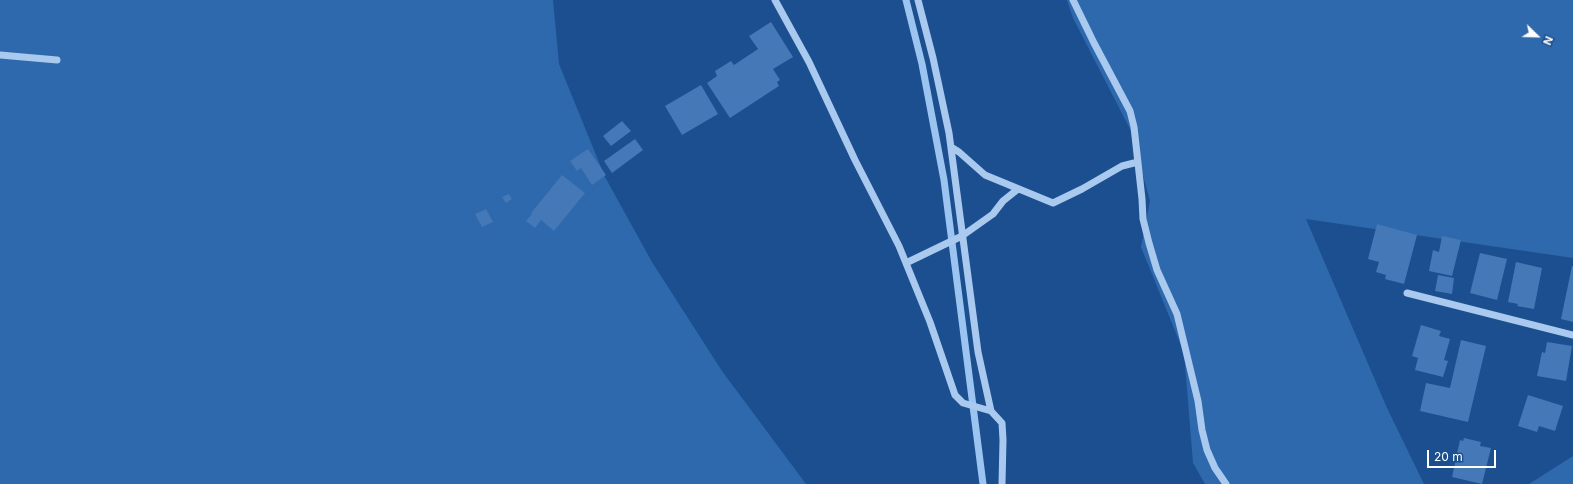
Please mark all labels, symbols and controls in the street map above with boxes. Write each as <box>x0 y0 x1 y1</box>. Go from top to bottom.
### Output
north arrow <box>1517 16 1557 56</box>
text: N <box>1540 34 1556 47</box>
scale bar <box>1429 442 1498 468</box>
text: 20 m <box>1434 449 1463 464</box>

